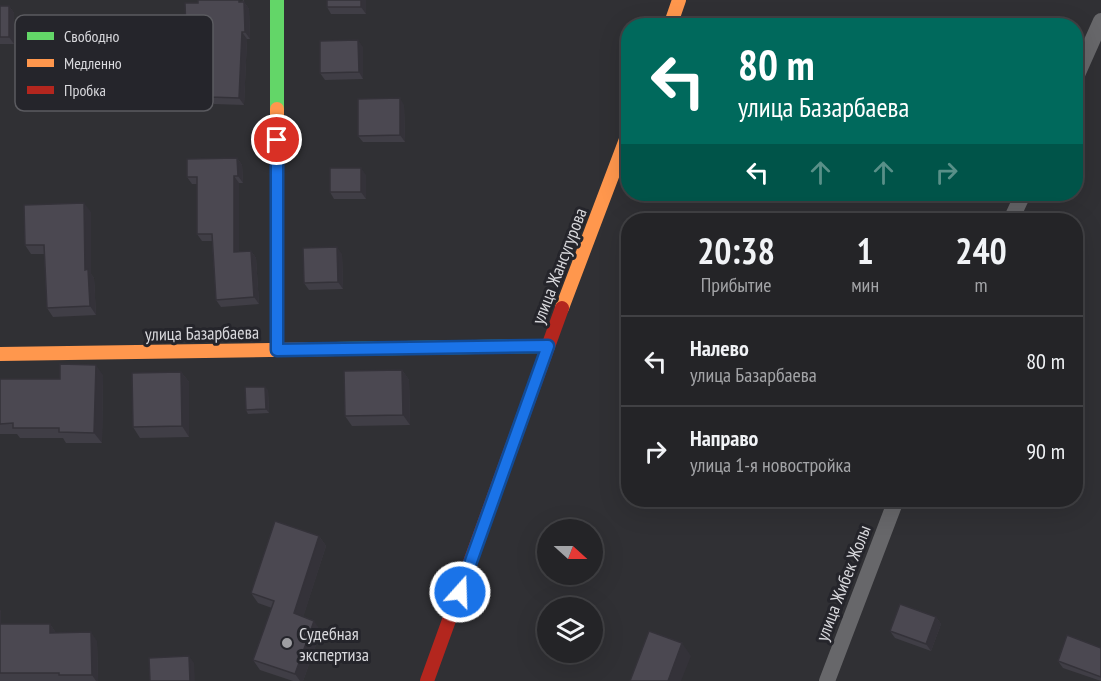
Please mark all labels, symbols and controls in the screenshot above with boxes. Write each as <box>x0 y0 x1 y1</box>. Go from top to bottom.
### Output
legend <box>15 15 213 111</box>
text: Свободно <box>64 26 119 46</box>
text: 80 m <box>738 37 815 92</box>
icon: left <box>639 42 717 120</box>
text: Медленно <box>64 53 122 73</box>
text: Пробка <box>64 80 106 100</box>
text: улица Базарбаева <box>738 90 909 124</box>
pin <box>251 114 302 165</box>
icon: arrive <box>260 123 293 156</box>
icon: left <box>741 156 774 189</box>
icon: ahead <box>804 156 837 189</box>
icon: ahead <box>867 156 900 189</box>
icon: right <box>930 156 963 189</box>
street label: улица Жансугурова <box>526 205 592 327</box>
text: 20:38 <box>697 227 775 274</box>
text: 1 <box>857 227 874 274</box>
text: 240 <box>955 227 1007 274</box>
text: Прибытие <box>701 272 772 298</box>
text: мин <box>851 272 879 298</box>
text: m <box>975 272 988 298</box>
street label: улица Базарбаева <box>145 321 259 345</box>
text: Налево <box>690 334 749 362</box>
icon: left <box>639 345 672 378</box>
text: 80 m <box>1026 347 1065 375</box>
text: улица Базарбаева <box>690 362 817 388</box>
text: Направо <box>690 424 758 452</box>
icon: right <box>639 435 672 468</box>
text: 90 m <box>1026 437 1065 465</box>
text: улица 1-я новостройка <box>690 452 851 478</box>
north arrow <box>537 519 603 585</box>
map controls <box>537 519 603 663</box>
street label: улица Жибек Жолы <box>810 522 876 644</box>
position arrow <box>428 560 492 624</box>
button: layers <box>537 597 603 663</box>
place label: Судебная экспертиза <box>299 622 369 666</box>
marker: Судебная экспертиза <box>280 636 294 650</box>

